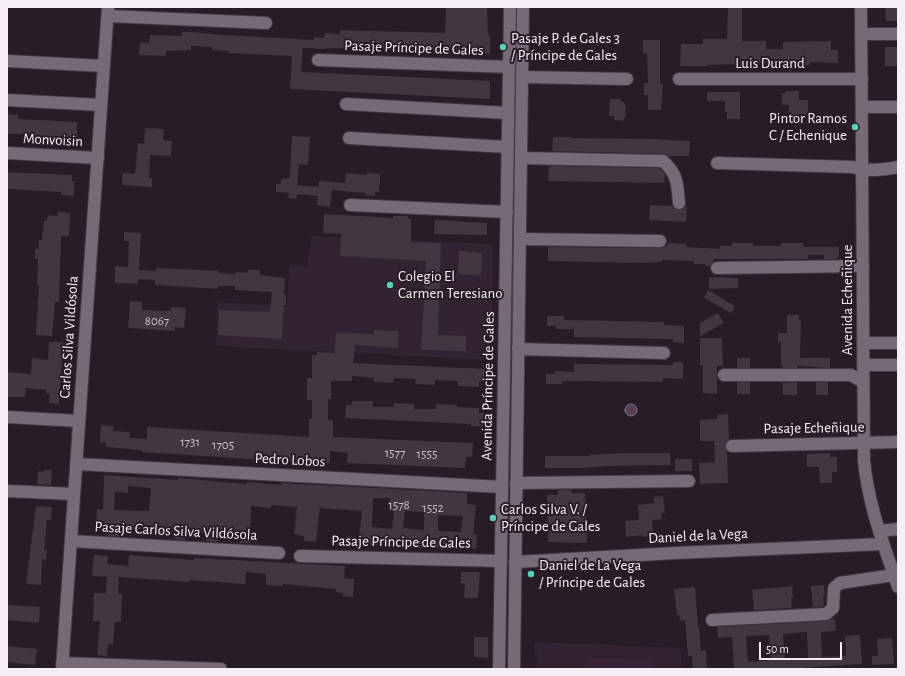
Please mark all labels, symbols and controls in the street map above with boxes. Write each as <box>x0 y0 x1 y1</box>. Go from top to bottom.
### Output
place label: Pasaje P. de Gales 3 / Príncipe de Gales <box>511 29 620 64</box>
street label: Pasaje Príncipe de Gales <box>344 37 484 59</box>
marker: Pasaje P. de Gales 3 / Príncipe de Gales <box>498 42 508 52</box>
street label: Luis Durand <box>735 54 805 72</box>
place label: Pintor Ramos C / Echenique <box>769 109 847 144</box>
marker: Pintor Ramos C / Echenique <box>850 122 860 132</box>
street label: Monvoisin <box>22 129 84 151</box>
street label: Avenida Echeñique <box>838 245 856 355</box>
place label: Colegio El Carmen Teresiano <box>398 267 503 302</box>
street label: Carlos Silva Vildósola <box>56 275 82 399</box>
marker: Colegio El Carmen Teresiano <box>385 280 395 290</box>
street label: Avenida Príncipe de Gales <box>478 311 498 461</box>
house number: 8067 <box>145 313 169 329</box>
street label: Pasaje Echeñique <box>763 418 865 438</box>
house number: 1731 <box>180 434 200 450</box>
house number: 1705 <box>212 437 234 453</box>
house number: 1577 <box>385 445 405 461</box>
house number: 1555 <box>417 446 437 462</box>
street label: Pedro Lobos <box>254 449 326 471</box>
house number: 1578 <box>388 497 410 513</box>
house number: 1552 <box>422 500 444 516</box>
place label: Carlos Silva V. / Príncipe de Gales <box>501 500 600 535</box>
marker: Carlos Silva V. / Príncipe de Gales <box>488 513 498 523</box>
street label: Pasaje Carlos Silva Vildósola <box>94 518 258 544</box>
street label: Daniel de la Vega <box>648 524 748 548</box>
street label: Pasaje Príncipe de Gales <box>331 532 471 552</box>
place label: Daniel de La Vega / Príncipe de Gales <box>539 556 645 591</box>
marker: Daniel de La Vega / Príncipe de Gales <box>526 569 536 579</box>
scale bar <box>761 634 844 660</box>
text: 50 m <box>766 643 789 655</box>

